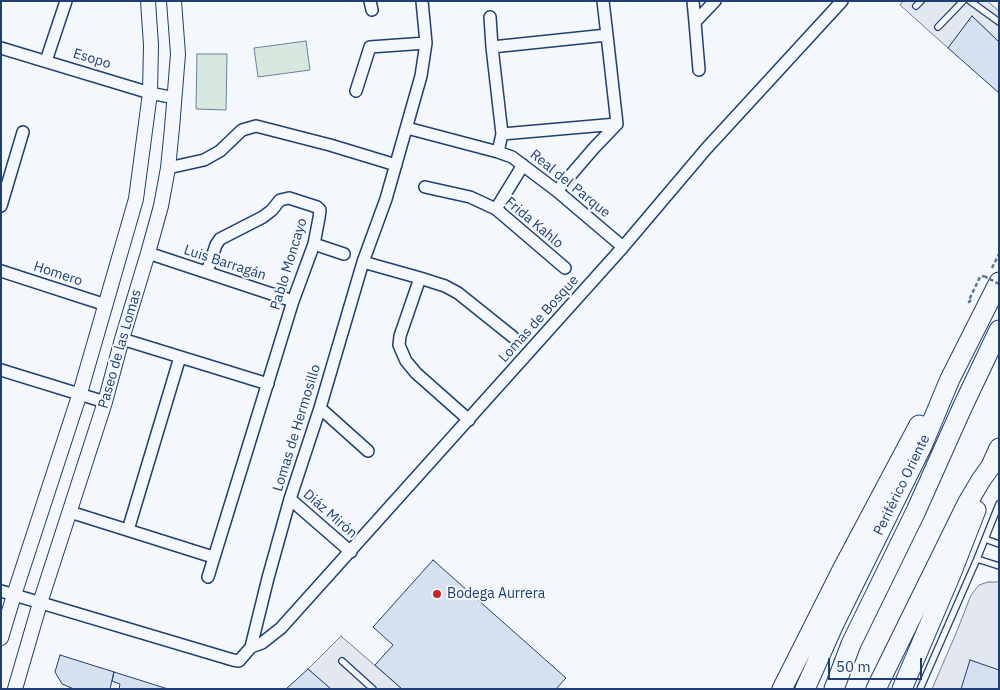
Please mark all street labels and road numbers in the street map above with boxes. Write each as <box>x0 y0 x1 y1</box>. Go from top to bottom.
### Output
street label: Esopo <box>71 45 113 73</box>
street label: Real del Parque <box>526 146 614 222</box>
street label: Frida Kahlo <box>501 194 567 252</box>
street label: Pablo Moncayo <box>267 216 311 312</box>
street label: Luis Barragán <box>182 242 268 284</box>
street label: Homero <box>31 258 85 290</box>
street label: Lomas de Bosque <box>496 272 582 366</box>
street label: Paseo de las Lomas <box>95 287 145 411</box>
street label: Lomas de Hermosillo <box>270 362 324 494</box>
street label: Periférico Oriente <box>870 432 934 538</box>
street label: Diáz Mirón <box>300 486 360 542</box>

